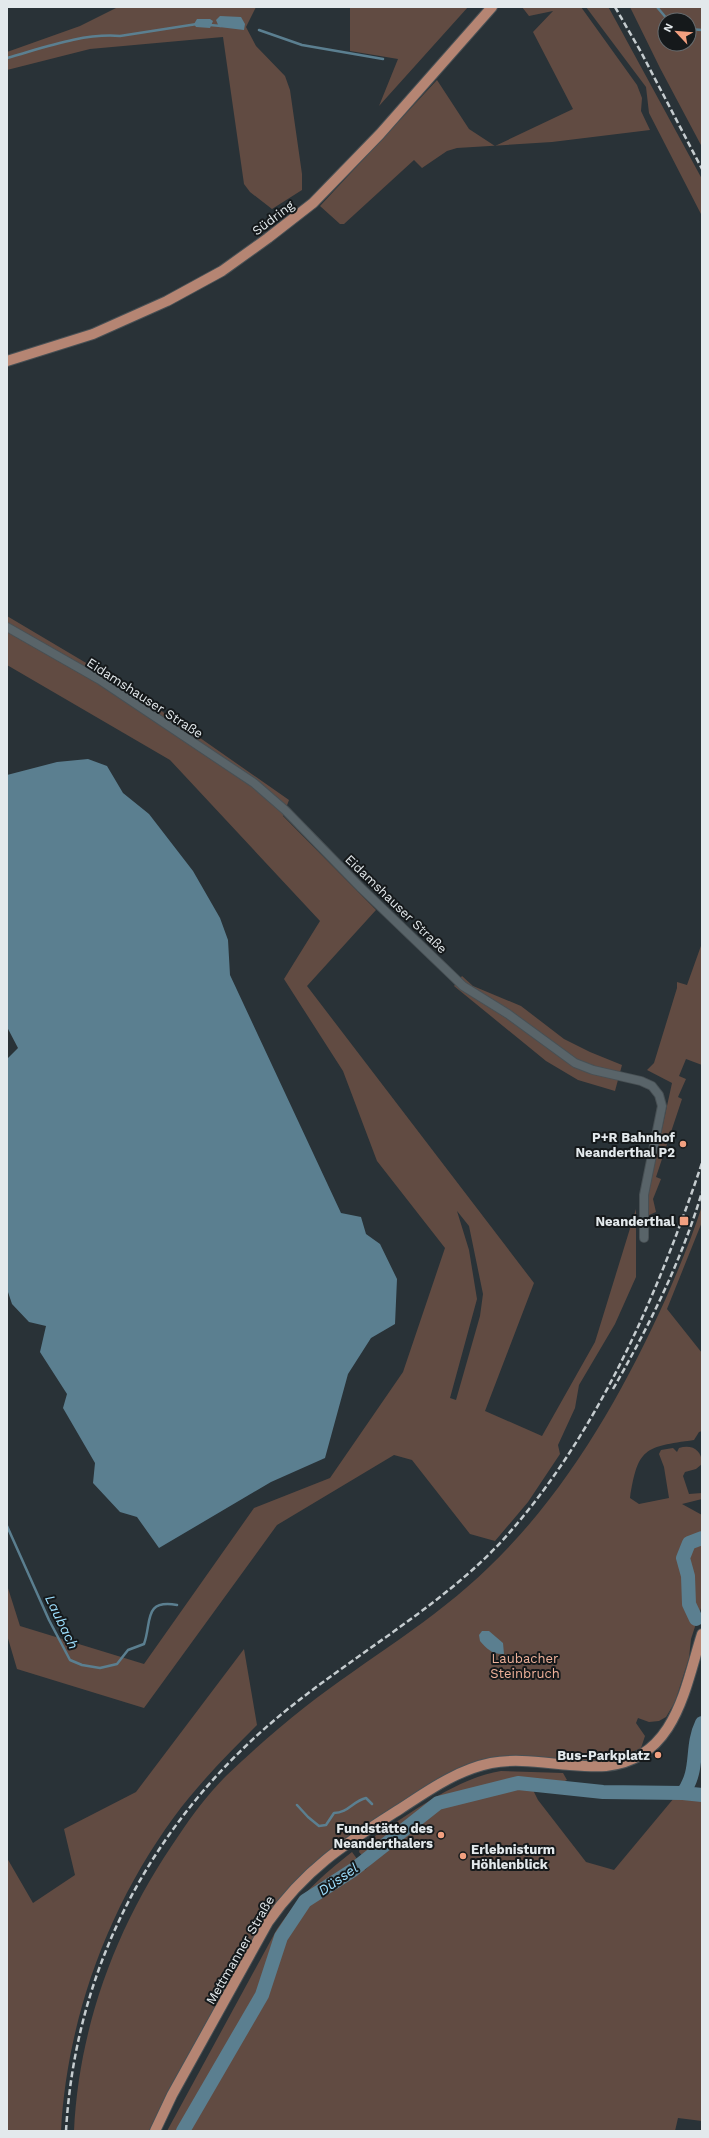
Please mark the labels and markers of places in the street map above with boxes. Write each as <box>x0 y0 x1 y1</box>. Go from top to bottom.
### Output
place label: P+R Bahnhof Neanderthal P2 <box>576 1130 676 1160</box>
marker: P+R Bahnhof Neanderthal P2 <box>678 1139 688 1149</box>
place label: Neanderthal <box>596 1214 676 1229</box>
marker: Neanderthal <box>678 1215 690 1227</box>
place label: Bus-Parkplatz <box>557 1748 650 1763</box>
marker: Bus-Parkplatz <box>653 1750 663 1760</box>
place label: Fundstätte des Neanderthalers <box>334 1821 433 1851</box>
marker: Fundstätte des Neanderthalers <box>436 1830 446 1840</box>
place label: Erlebnisturm Höhlenblick <box>471 1842 555 1872</box>
marker: Erlebnisturm Höhlenblick <box>458 1851 468 1861</box>

